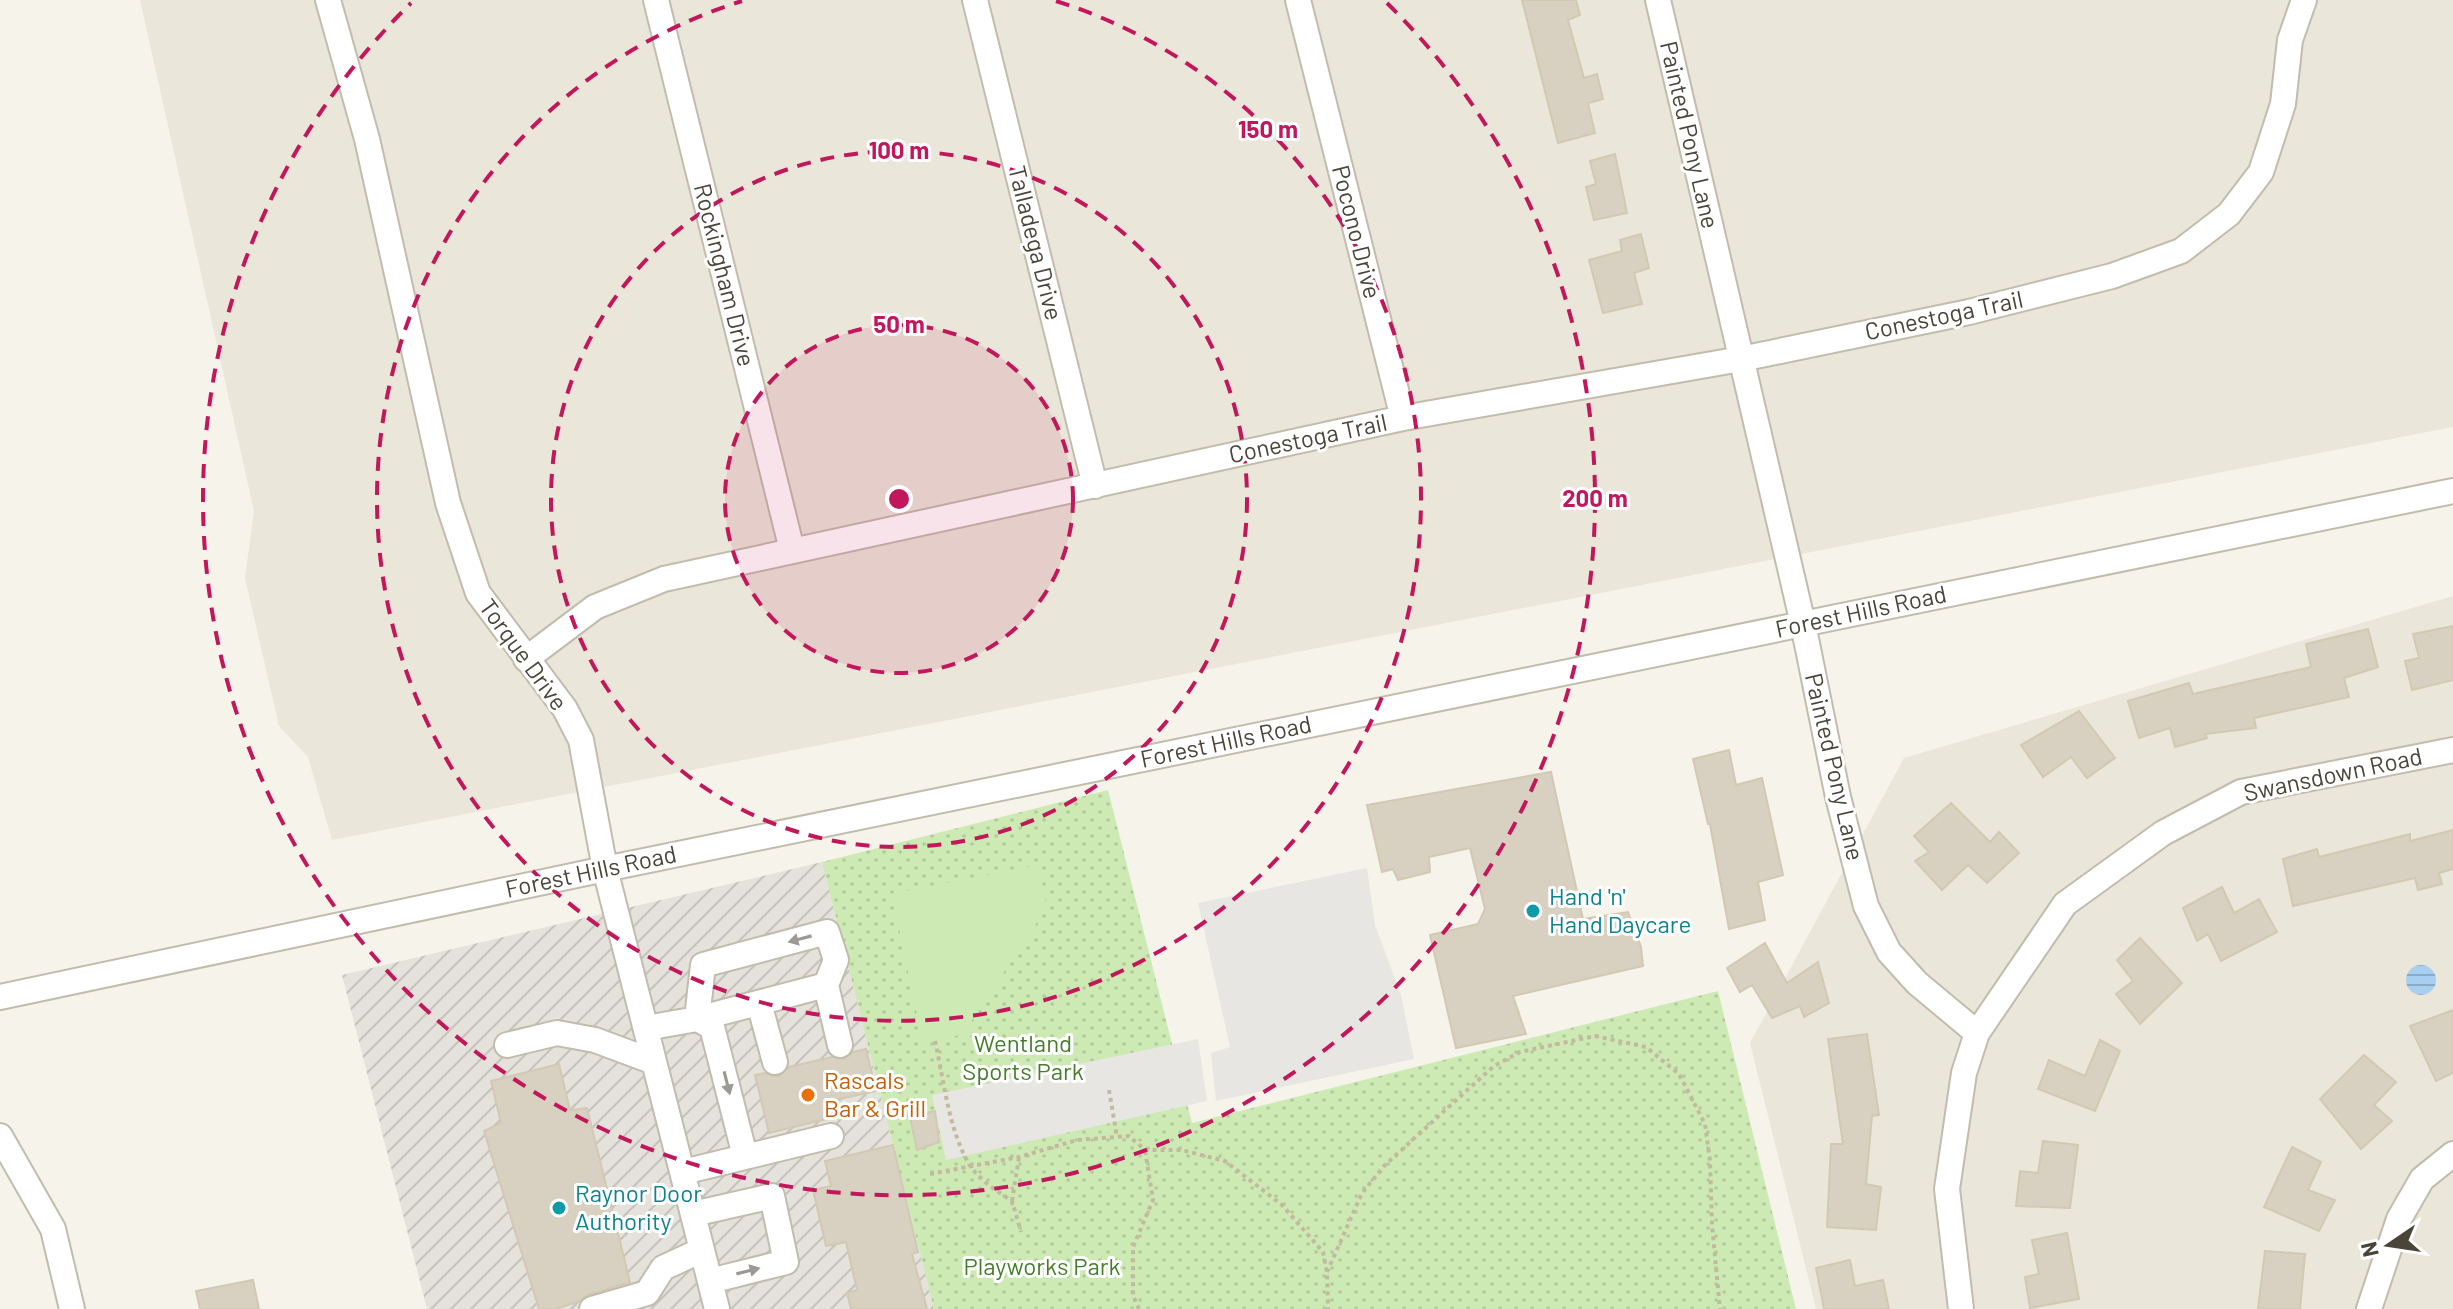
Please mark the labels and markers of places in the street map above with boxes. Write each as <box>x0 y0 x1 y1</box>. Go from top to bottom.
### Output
centre of rings <box>885 485 913 513</box>
place label: Hand 'n' Hand Daycare <box>1549 881 1691 938</box>
marker: Hand 'n' Hand Daycare <box>1524 902 1542 920</box>
place label: Rascals Bar & Grill <box>824 1065 926 1122</box>
marker: Rascals Bar & Grill <box>799 1086 817 1104</box>
place label: Raynor Door Authority <box>575 1178 702 1235</box>
marker: Raynor Door Authority <box>550 1199 568 1217</box>

